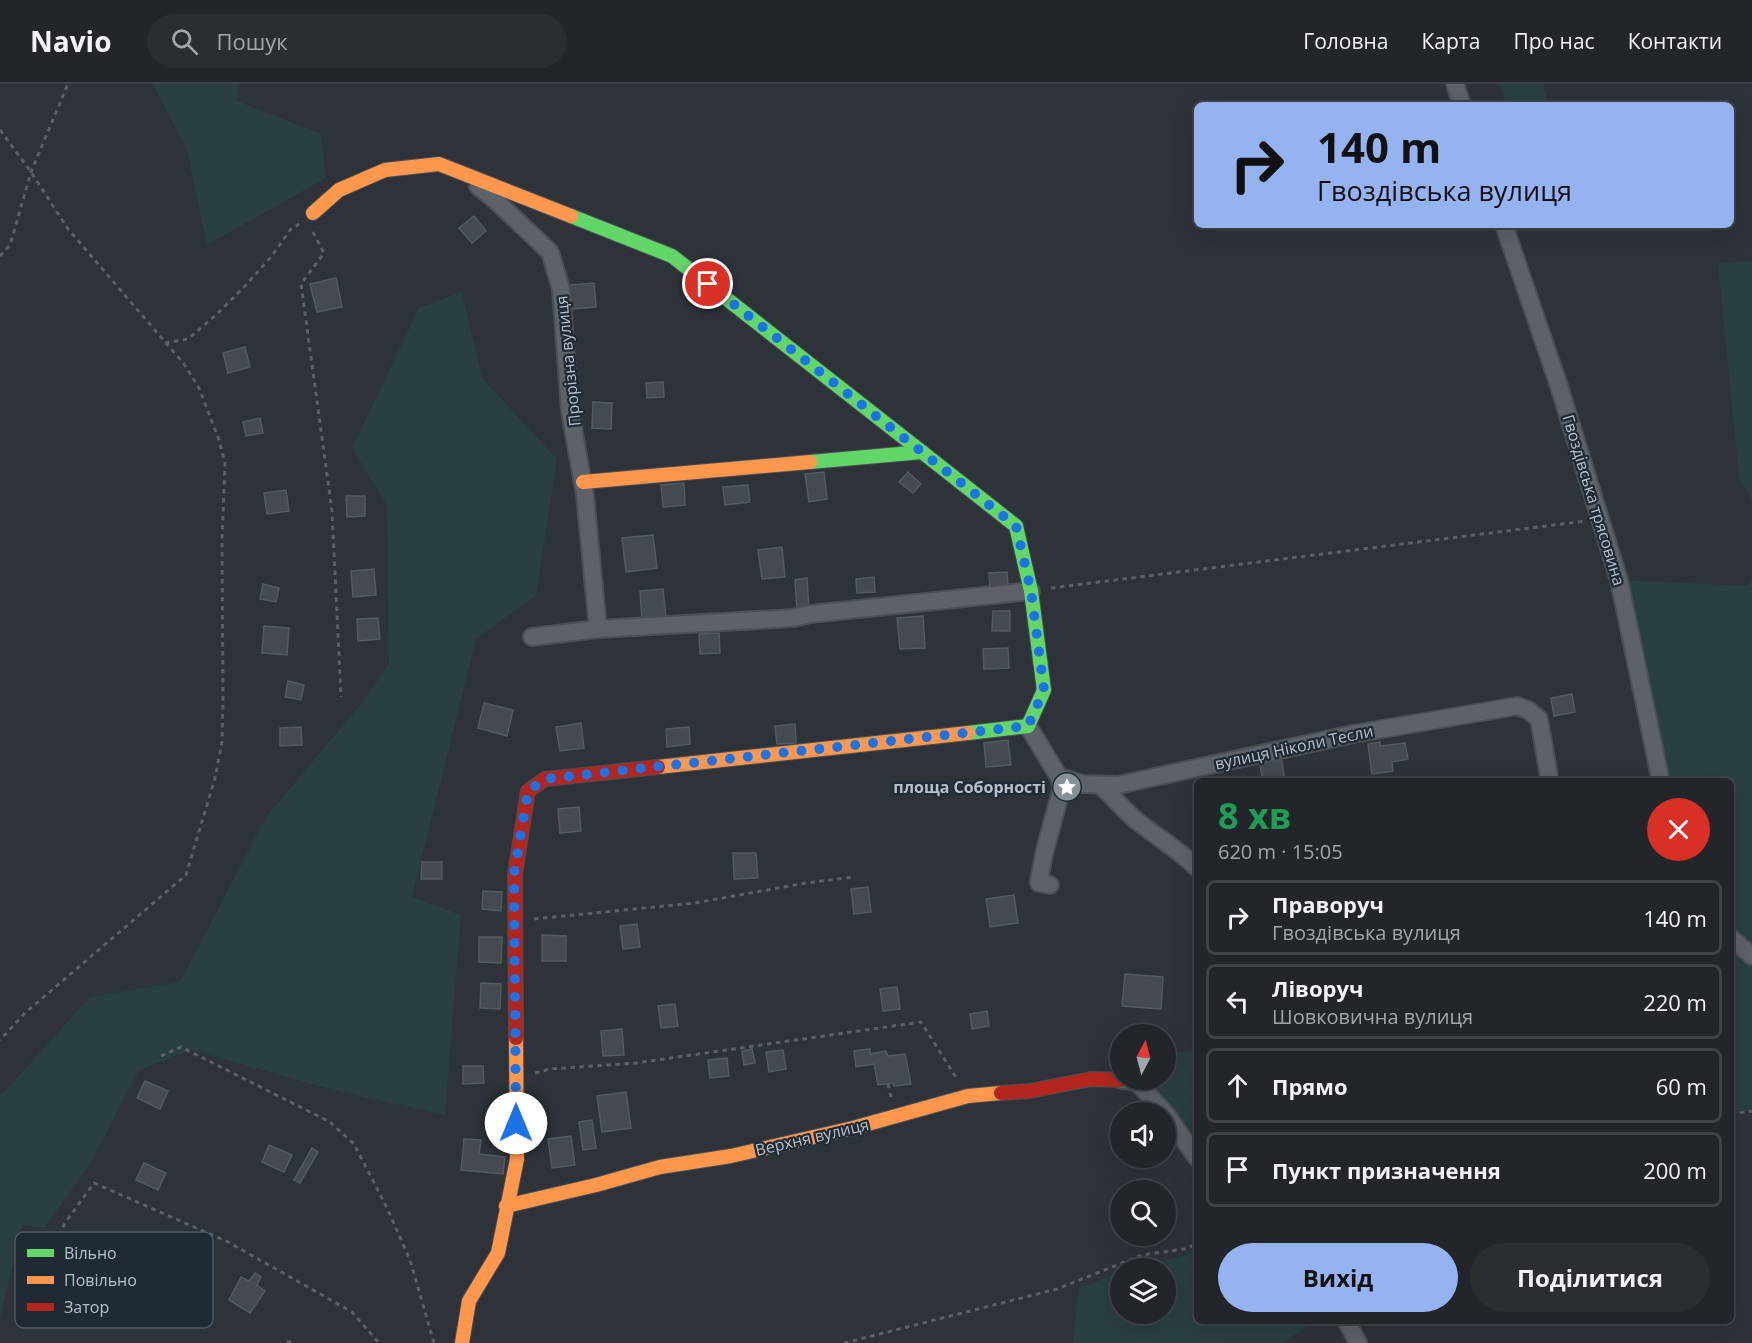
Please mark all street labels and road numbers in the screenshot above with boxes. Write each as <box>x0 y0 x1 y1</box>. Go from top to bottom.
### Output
street label: Прорізна вулиця <box>550 295 586 427</box>
street label: Гвоздівська трясовина <box>1558 412 1630 588</box>
street label: вулиця Ніколи Тесли <box>1213 719 1375 775</box>
street label: Верхня вулиця <box>753 1113 871 1161</box>

